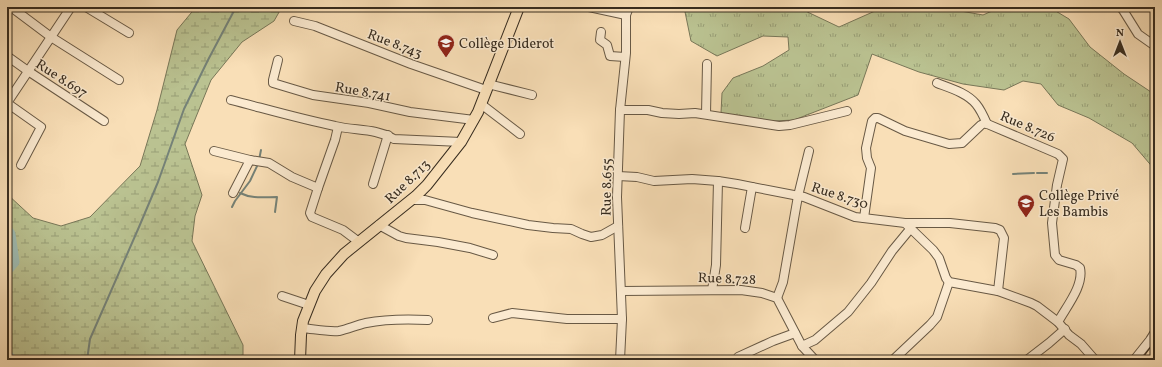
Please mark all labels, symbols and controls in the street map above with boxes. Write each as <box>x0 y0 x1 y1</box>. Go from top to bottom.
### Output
north arrow <box>1100 22 1140 62</box>
street label: Rue 8.743 <box>364 25 425 64</box>
text: N <box>1116 26 1124 41</box>
school or university icon: Collège Diderot <box>436 33 456 58</box>
place label: Collège Diderot <box>459 35 554 54</box>
street label: Rue 8.697 <box>31 55 91 103</box>
street label: Rue 8.741 <box>333 78 392 107</box>
street label: Rue 8.726 <box>997 107 1058 147</box>
street label: Rue 8.713 <box>381 156 435 209</box>
street label: Rue 8.655 <box>597 158 618 216</box>
street label: Rue 8.730 <box>809 178 870 215</box>
place label: Collège Privé Les Bambis <box>1039 187 1120 222</box>
school or university icon: Collège Privé Les Bambis <box>1016 193 1036 218</box>
street label: Rue 8.728 <box>698 269 756 290</box>

